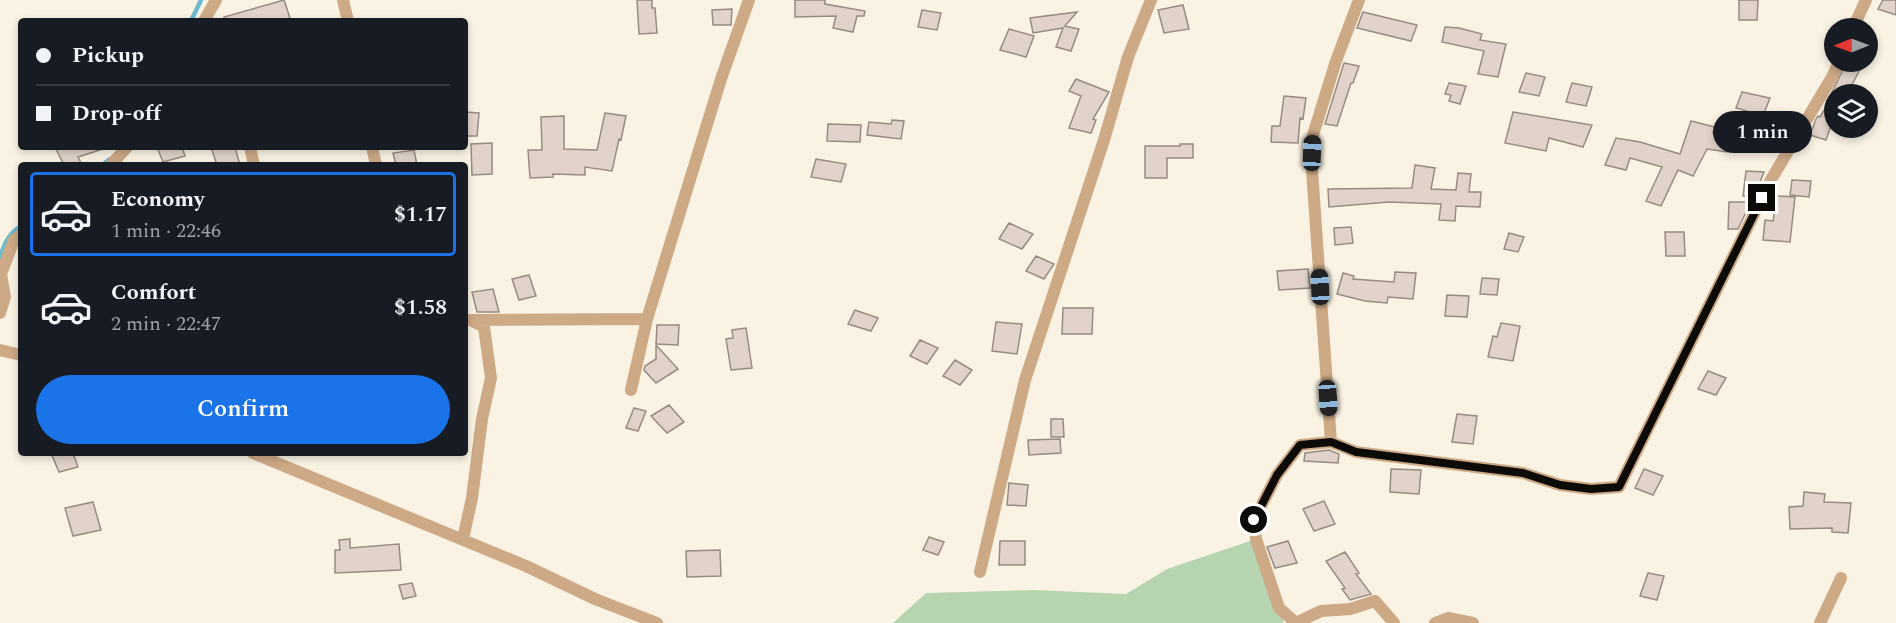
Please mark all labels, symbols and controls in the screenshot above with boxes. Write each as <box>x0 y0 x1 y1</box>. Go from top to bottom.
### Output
north arrow <box>1824 18 1878 72</box>
map controls <box>1824 18 1878 138</box>
text: Pickup <box>72 39 144 72</box>
button: layers <box>1824 84 1878 138</box>
text: Drop-off <box>72 97 161 130</box>
callout: 1 min <box>1712 111 1812 153</box>
text: 1 min <box>1737 117 1788 147</box>
car <box>1302 135 1322 171</box>
text: Economy <box>111 183 204 216</box>
route end <box>1748 184 1775 211</box>
icon: car <box>39 187 93 241</box>
text: $1.17 <box>394 198 447 231</box>
text: 1 min · 22:46 <box>111 216 221 246</box>
car <box>1310 269 1330 305</box>
text: Comfort <box>111 276 196 309</box>
icon: car <box>39 280 93 334</box>
text: $1.58 <box>394 291 447 324</box>
text: 2 min · 22:47 <box>111 309 221 339</box>
button: Confirm <box>36 375 450 444</box>
car <box>1318 379 1338 417</box>
route start <box>1240 506 1267 533</box>

